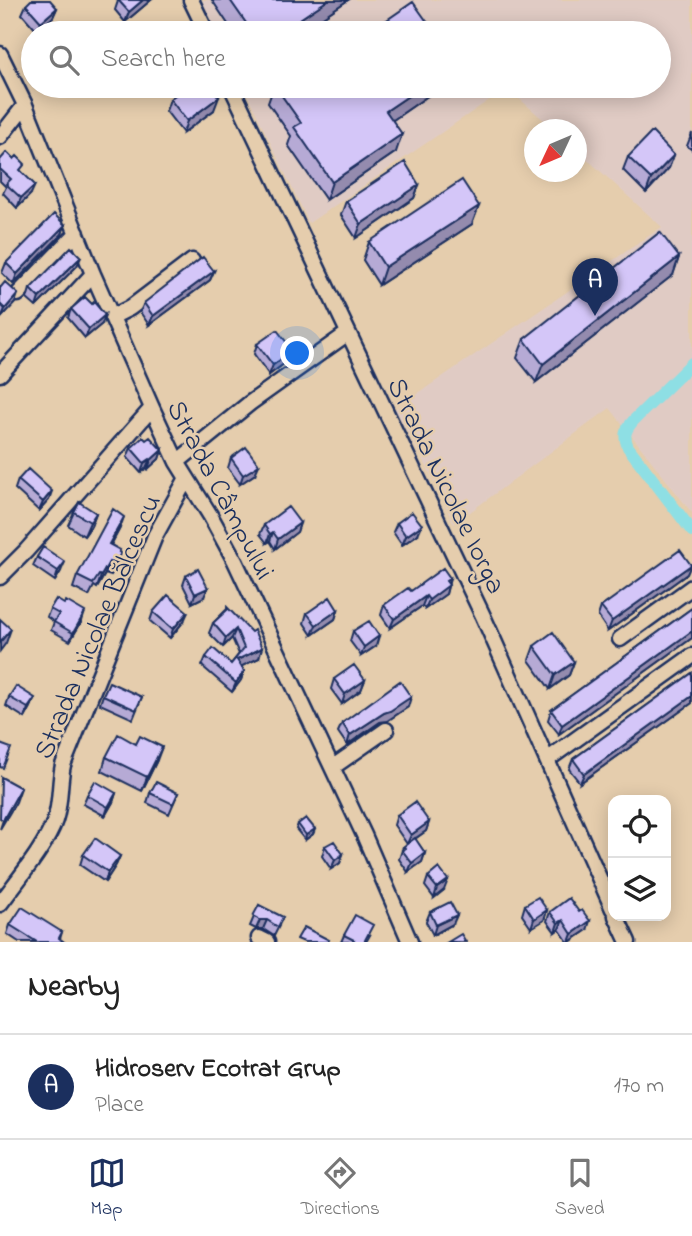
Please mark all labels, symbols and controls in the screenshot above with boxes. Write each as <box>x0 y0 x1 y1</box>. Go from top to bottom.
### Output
search box <box>21 21 671 98</box>
icon: search <box>45 41 83 79</box>
text: Search here <box>101 41 226 79</box>
north arrow <box>524 119 587 182</box>
pin: A <box>572 258 618 316</box>
your location <box>280 336 314 370</box>
street label: Strada Nicolae Iorga <box>375 371 515 602</box>
street label: Strada Câmpului <box>154 394 284 588</box>
street label: Strada Nicolae Bălcescu <box>25 489 174 766</box>
map controls <box>608 795 671 921</box>
button: locate <box>608 795 671 858</box>
button: layers <box>608 858 671 921</box>
text: Nearby <box>28 966 120 1010</box>
text: Hidroserv Ecotrat Grup <box>95 1051 341 1089</box>
text: A <box>44 1070 58 1103</box>
text: 170 m <box>614 1070 664 1103</box>
text: Place <box>95 1089 144 1122</box>
tab: Map <box>88 1154 126 1223</box>
tab: Directions <box>301 1154 380 1223</box>
tab: Saved <box>555 1154 604 1223</box>

